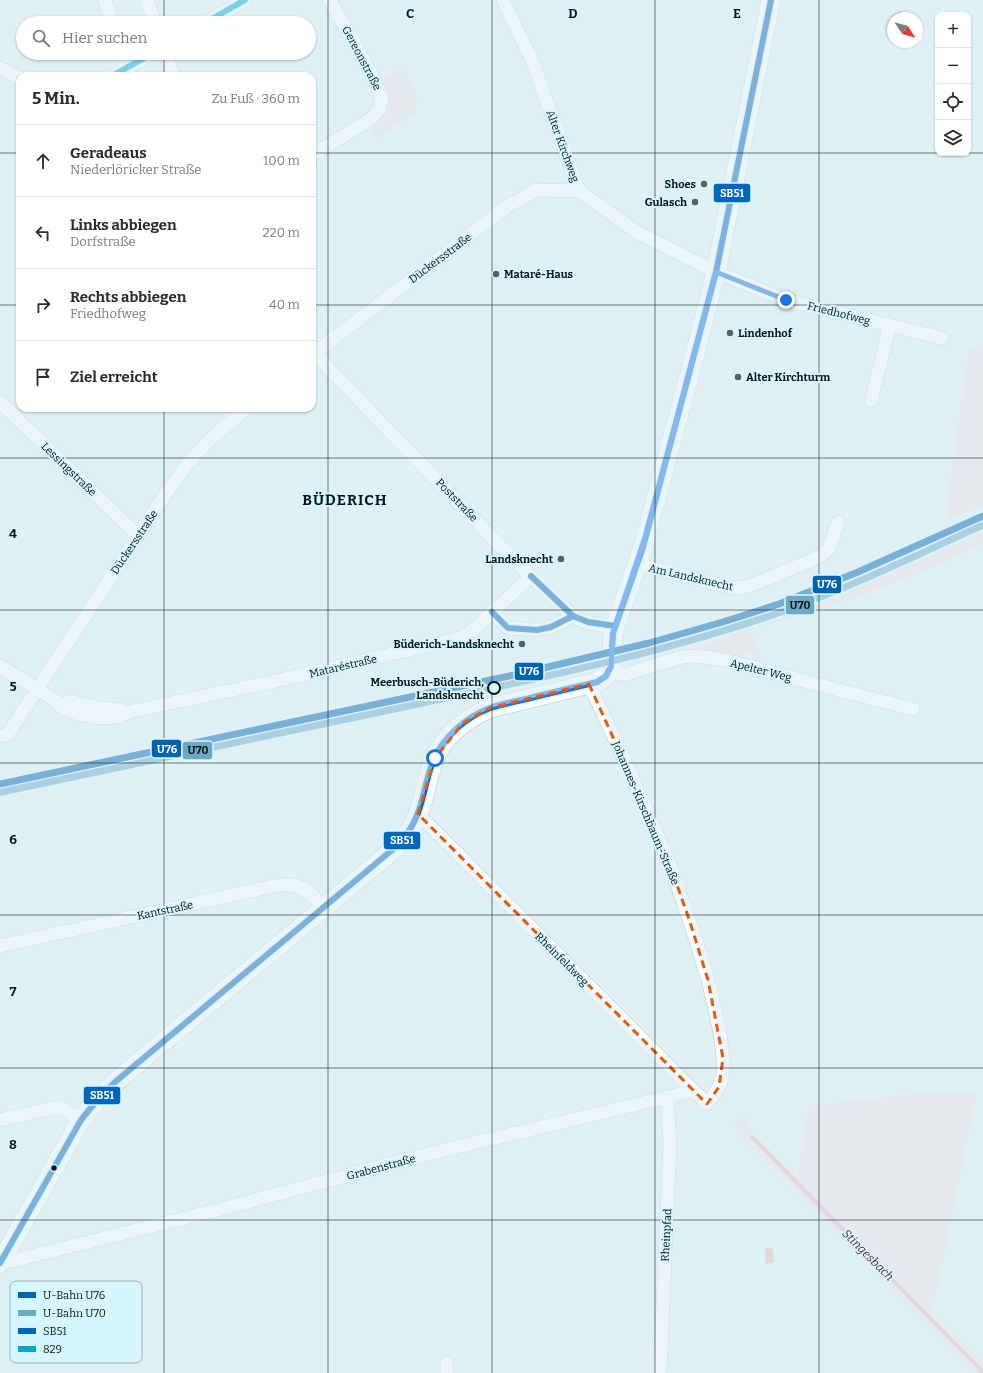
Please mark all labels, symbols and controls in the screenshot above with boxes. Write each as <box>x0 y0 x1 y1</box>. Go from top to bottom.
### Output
text: C <box>406 6 414 21</box>
text: D <box>568 6 578 21</box>
text: E <box>733 6 741 21</box>
north arrow <box>887 12 923 48</box>
map controls <box>935 12 971 156</box>
button: + <box>935 12 971 48</box>
search box <box>16 16 316 60</box>
street label: Gereonstraße <box>339 24 384 93</box>
icon: search <box>30 27 52 49</box>
text: Hier suchen <box>62 29 147 47</box>
button: − <box>935 48 971 84</box>
button: locate <box>935 84 971 120</box>
text: 5 Min. <box>32 88 80 109</box>
text: Zu Fuß · 360 m <box>212 91 300 106</box>
street label: Alter Kirchweg <box>543 108 582 184</box>
button: layers <box>935 120 971 156</box>
text: Geradeaus <box>70 144 147 162</box>
icon: ahead <box>32 150 54 172</box>
text: 100 m <box>263 153 300 168</box>
text: Niederlöricker Straße <box>70 162 201 177</box>
place label: Shoes <box>665 178 697 191</box>
marker: Shoes <box>699 179 709 189</box>
line badge: SB51 <box>713 183 751 203</box>
text: SB51 <box>720 187 744 200</box>
place label: Gulasch <box>645 196 687 209</box>
marker: Gulasch <box>690 197 700 207</box>
text: Links abbiegen <box>70 216 177 234</box>
icon: left <box>32 222 54 244</box>
text: 220 m <box>263 225 300 240</box>
street label: Dückersstraße <box>407 231 474 286</box>
text: Dorfstraße <box>70 234 136 249</box>
place label: Mataré-Haus <box>504 268 574 281</box>
marker: Mataré-Haus <box>491 269 501 279</box>
text: Rechts abbiegen <box>70 288 186 306</box>
route end <box>777 291 795 309</box>
icon: right <box>32 294 54 316</box>
text: 40 m <box>269 297 300 312</box>
street label: Friedhofweg <box>806 299 872 328</box>
text: Friedhofweg <box>70 306 146 321</box>
place label: Lindenhof <box>738 327 793 340</box>
marker: Lindenhof <box>725 328 735 338</box>
icon: arrive <box>32 366 54 388</box>
text: Ziel erreicht <box>70 368 158 386</box>
place label: Alter Kirchturm <box>746 371 831 384</box>
marker: Alter Kirchturm <box>733 372 743 382</box>
street label: Lessingstraße <box>38 440 99 499</box>
street label: Poststraße <box>433 476 480 525</box>
district label: BÜDERICH <box>302 491 388 509</box>
street label: Dückersstraße <box>108 508 161 577</box>
text: 4 <box>9 526 17 541</box>
place label: Landsknecht <box>485 553 554 566</box>
marker: Landsknecht <box>556 554 566 564</box>
street label: Am Landsknecht <box>647 561 734 594</box>
line badge: U76 <box>812 575 842 594</box>
text: U76 <box>817 578 838 591</box>
line badge: U70 <box>785 595 815 615</box>
text: U70 <box>790 599 810 612</box>
place label: Büderich-Landsknecht <box>393 638 515 651</box>
marker: Büderich-Landsknecht <box>517 639 527 649</box>
street label: Mataréstraße <box>308 652 378 681</box>
street label: Apelter Weg <box>729 657 793 684</box>
line badge: U76 <box>514 662 544 681</box>
text: U76 <box>519 665 540 678</box>
place label: Meerbusch-Büderich, Landsknecht <box>370 676 485 702</box>
text: 5 <box>9 679 17 694</box>
marker: Meerbusch-Büderich, Landsknecht <box>487 681 501 695</box>
street label: Johannes-Kirschbaum-Straße <box>609 738 682 887</box>
line badge: U76 <box>151 739 182 758</box>
line badge: U70 <box>182 741 213 760</box>
text: U76 <box>157 743 178 756</box>
text: U70 <box>188 744 208 757</box>
route start <box>426 749 444 767</box>
line badge: SB51 <box>383 831 421 850</box>
text: 6 <box>9 832 17 847</box>
text: SB51 <box>390 834 414 847</box>
street label: Kantstraße <box>136 898 194 923</box>
street label: Rheinfeldweg <box>532 930 591 989</box>
text: 7 <box>10 984 17 999</box>
line badge: SB51 <box>83 1086 121 1105</box>
text: SB51 <box>90 1089 114 1102</box>
text: 8 <box>9 1137 17 1152</box>
street label: Grabenstraße <box>345 1152 417 1183</box>
unlabelled marker <box>49 1163 59 1173</box>
street label: Rheinpfad <box>659 1208 674 1262</box>
water label: Stingesbach <box>839 1226 897 1284</box>
legend <box>10 1281 142 1363</box>
text: U-Bahn U76 <box>43 1289 105 1302</box>
text: U-Bahn U70 <box>43 1307 106 1320</box>
text: SB51 <box>43 1325 67 1338</box>
text: 829 <box>43 1343 62 1356</box>

